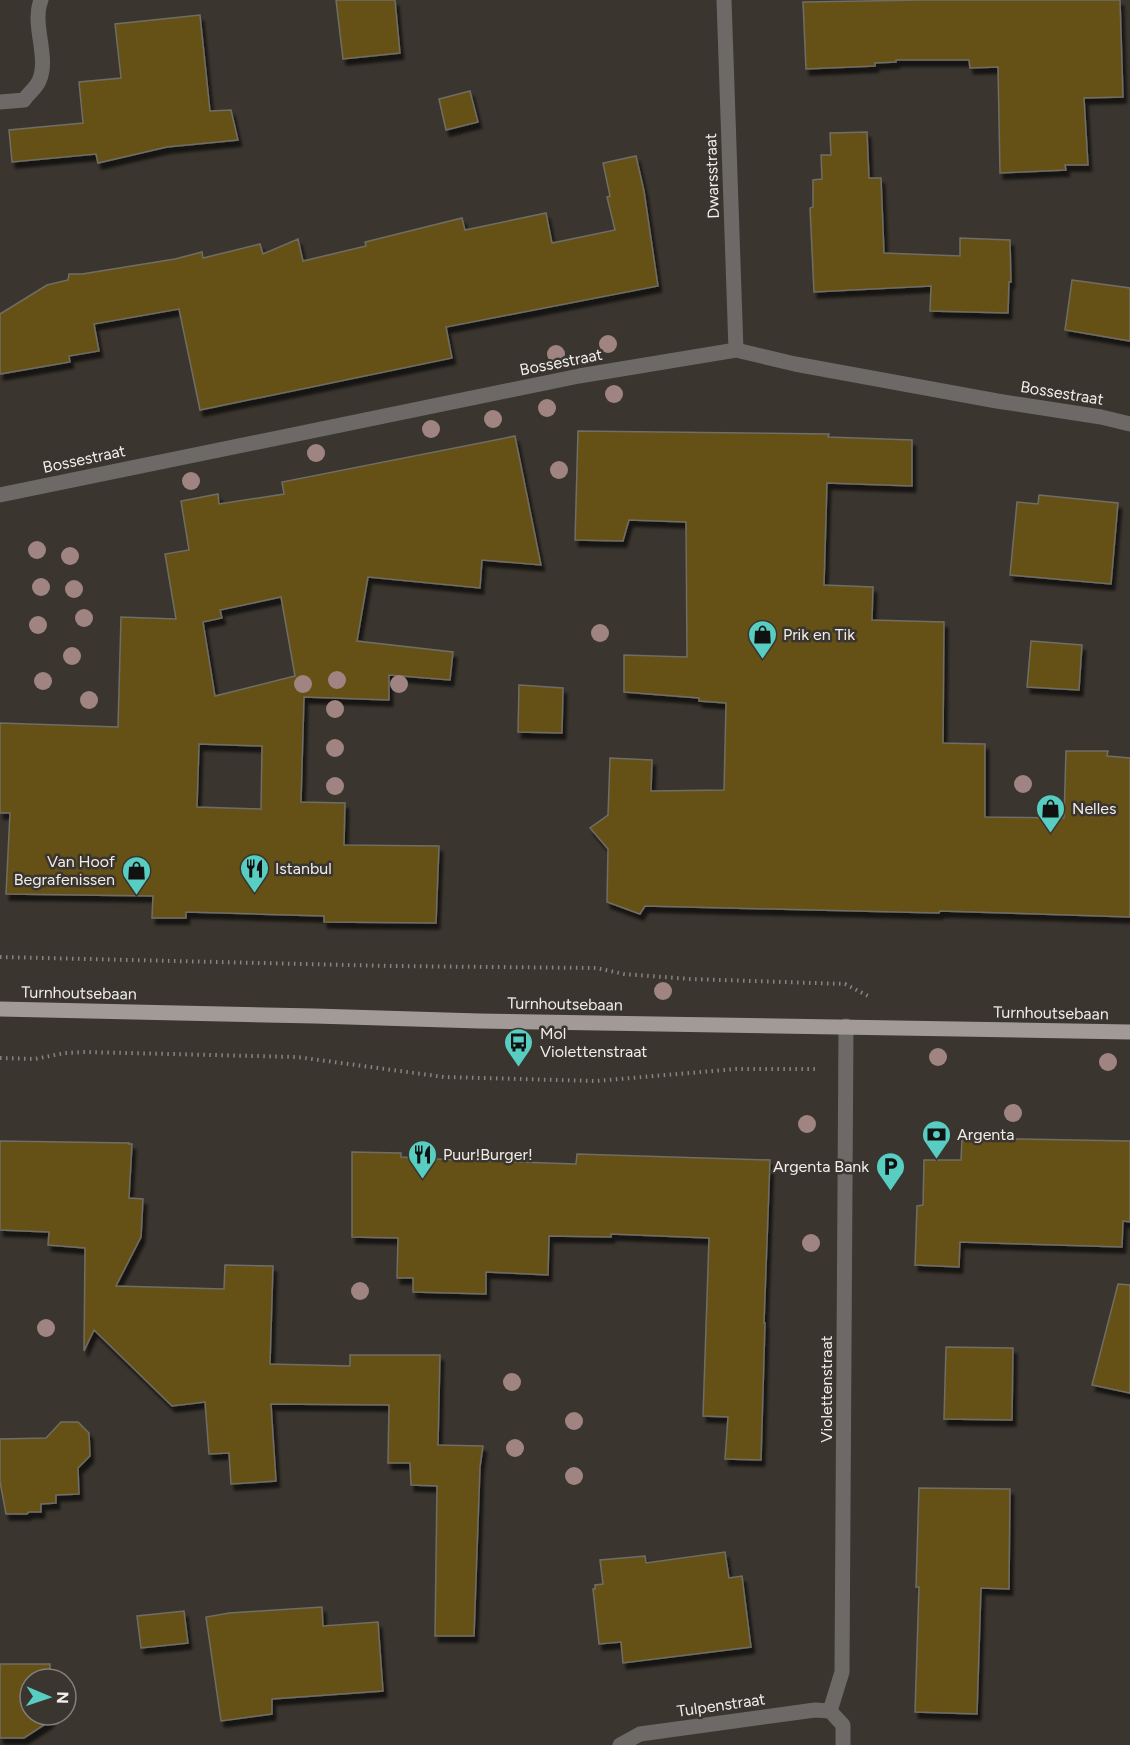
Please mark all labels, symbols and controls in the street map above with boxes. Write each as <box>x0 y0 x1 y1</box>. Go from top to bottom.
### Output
street label: Dwarsstraat <box>701 133 723 219</box>
street label: Bossestraat <box>518 345 604 379</box>
street label: Bossestraat <box>1019 377 1105 409</box>
street label: Bossestraat <box>41 441 127 477</box>
shop icon: Prik en Tik <box>746 618 778 660</box>
place label: Prik en Tik <box>783 625 855 644</box>
shop icon: Nelles <box>1035 792 1067 834</box>
place label: Nelles <box>1072 799 1116 818</box>
place label: Van Hoof Begrafenissen <box>14 852 115 889</box>
restaurant icon: Istanbul <box>238 852 270 894</box>
shop icon: Van Hoof Begrafenissen <box>120 854 152 896</box>
place label: Istanbul <box>275 859 332 878</box>
street label: Turnhoutsebaan <box>21 982 137 1004</box>
street label: Turnhoutsebaan <box>507 993 623 1015</box>
street label: Turnhoutsebaan <box>993 1002 1109 1024</box>
place label: Mol Violettenstraat <box>540 1024 647 1061</box>
bus stop icon: Mol Violettenstraat <box>503 1026 535 1068</box>
bank icon: Argenta <box>920 1118 952 1160</box>
place label: Argenta <box>957 1125 1014 1144</box>
restaurant icon: Puur!Burger! <box>406 1138 438 1180</box>
place label: Puur!Burger! <box>443 1145 533 1164</box>
parking icon: Argenta Bank <box>874 1150 906 1192</box>
place label: Argenta Bank <box>773 1157 869 1176</box>
street label: Violettenstraat <box>817 1335 836 1443</box>
north arrow <box>18 1667 78 1727</box>
street label: Tulpenstraat <box>676 1689 766 1721</box>
text: N <box>53 1691 72 1704</box>

